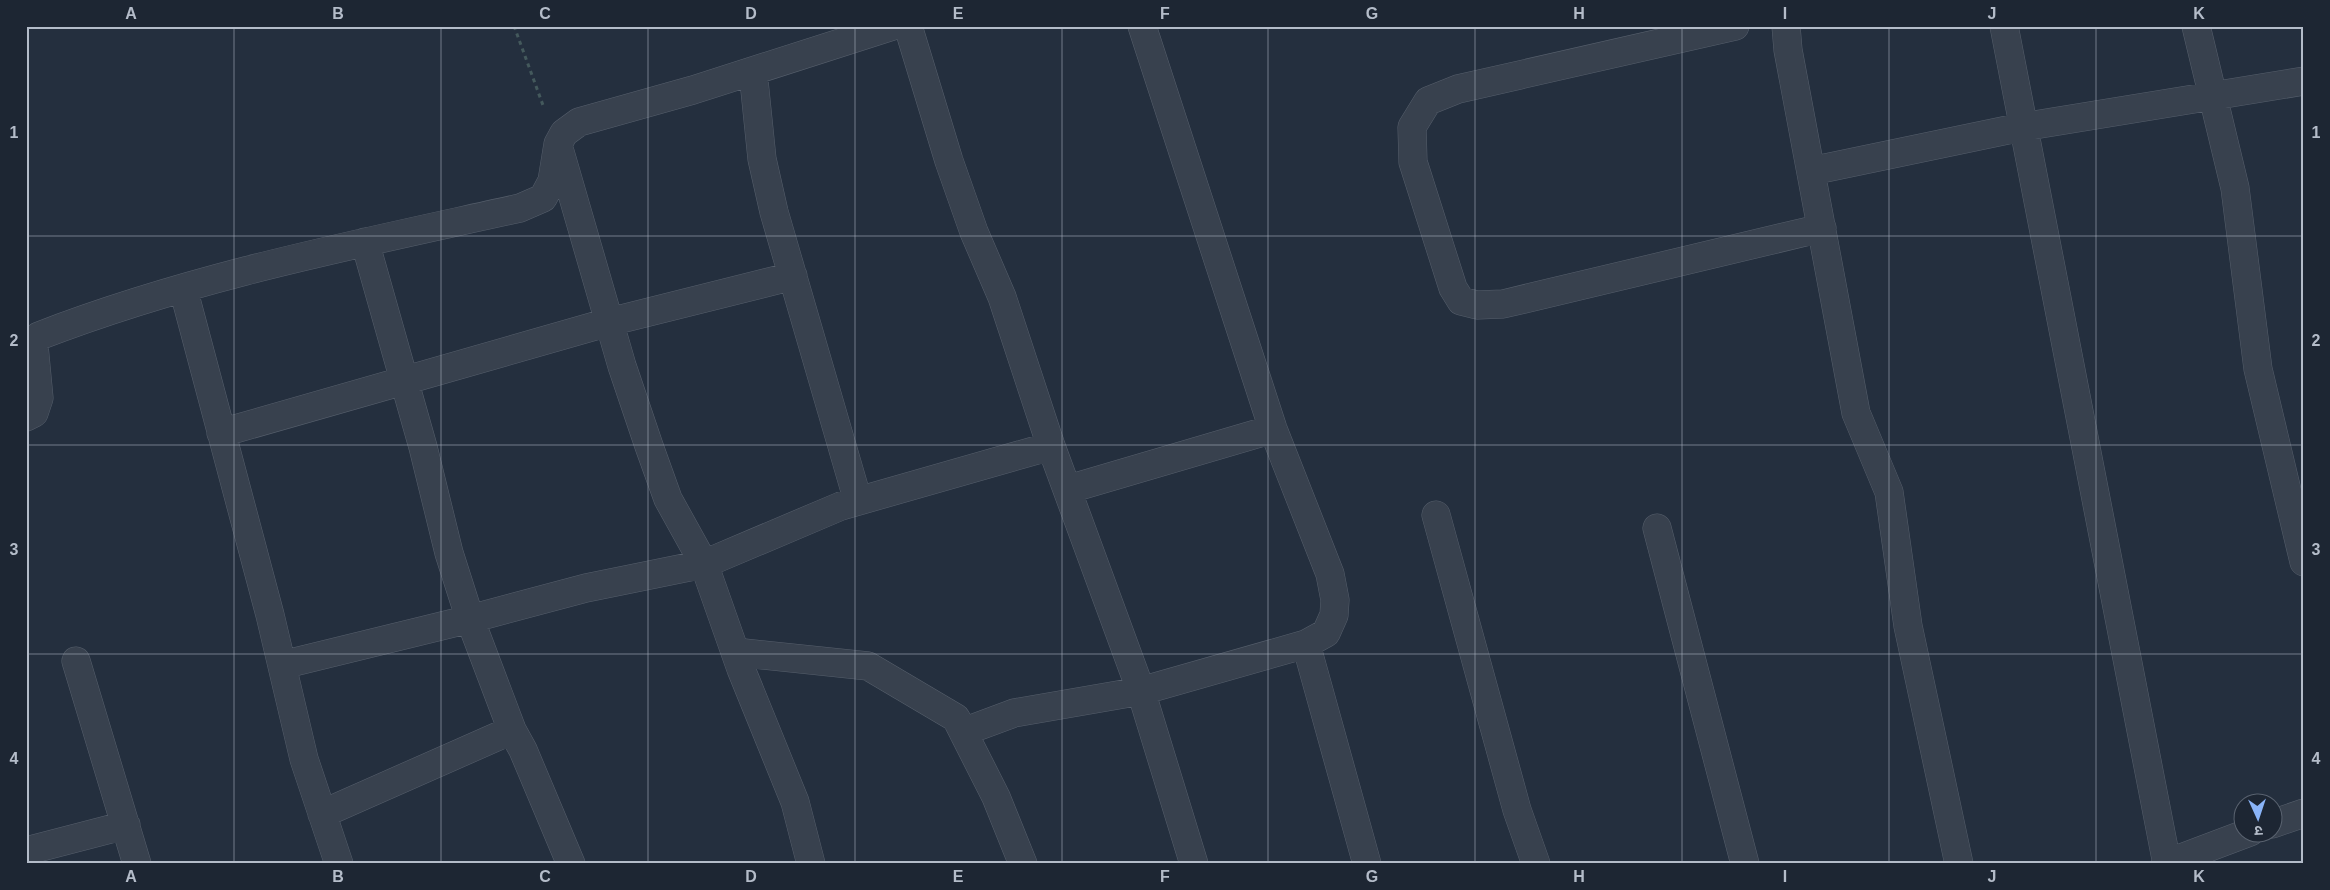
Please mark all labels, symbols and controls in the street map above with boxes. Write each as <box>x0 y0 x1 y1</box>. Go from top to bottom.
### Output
text: A <box>125 5 137 22</box>
text: B <box>332 5 344 22</box>
text: C <box>539 5 551 22</box>
text: D <box>745 5 757 22</box>
text: E <box>953 5 964 22</box>
text: F <box>1160 5 1170 22</box>
text: G <box>1366 5 1378 22</box>
text: H <box>1573 5 1585 22</box>
text: I <box>1783 5 1787 22</box>
text: J <box>1988 5 1996 22</box>
text: K <box>2193 5 2205 22</box>
text: 1 <box>10 124 19 141</box>
text: 1 <box>2312 124 2321 141</box>
text: 2 <box>10 332 19 349</box>
text: 2 <box>2312 332 2321 349</box>
text: 3 <box>10 541 19 558</box>
text: 3 <box>2312 541 2321 558</box>
text: 4 <box>10 750 19 767</box>
text: 4 <box>2312 750 2321 767</box>
north arrow <box>2232 792 2282 842</box>
text: उ <box>2253 823 2263 839</box>
text: A <box>125 868 137 885</box>
text: B <box>332 868 344 885</box>
text: C <box>539 868 551 885</box>
text: D <box>745 868 757 885</box>
text: E <box>953 868 964 885</box>
text: F <box>1160 868 1170 885</box>
text: G <box>1366 868 1378 885</box>
text: H <box>1573 868 1585 885</box>
text: I <box>1783 868 1787 885</box>
text: J <box>1988 868 1996 885</box>
text: K <box>2193 868 2205 885</box>

